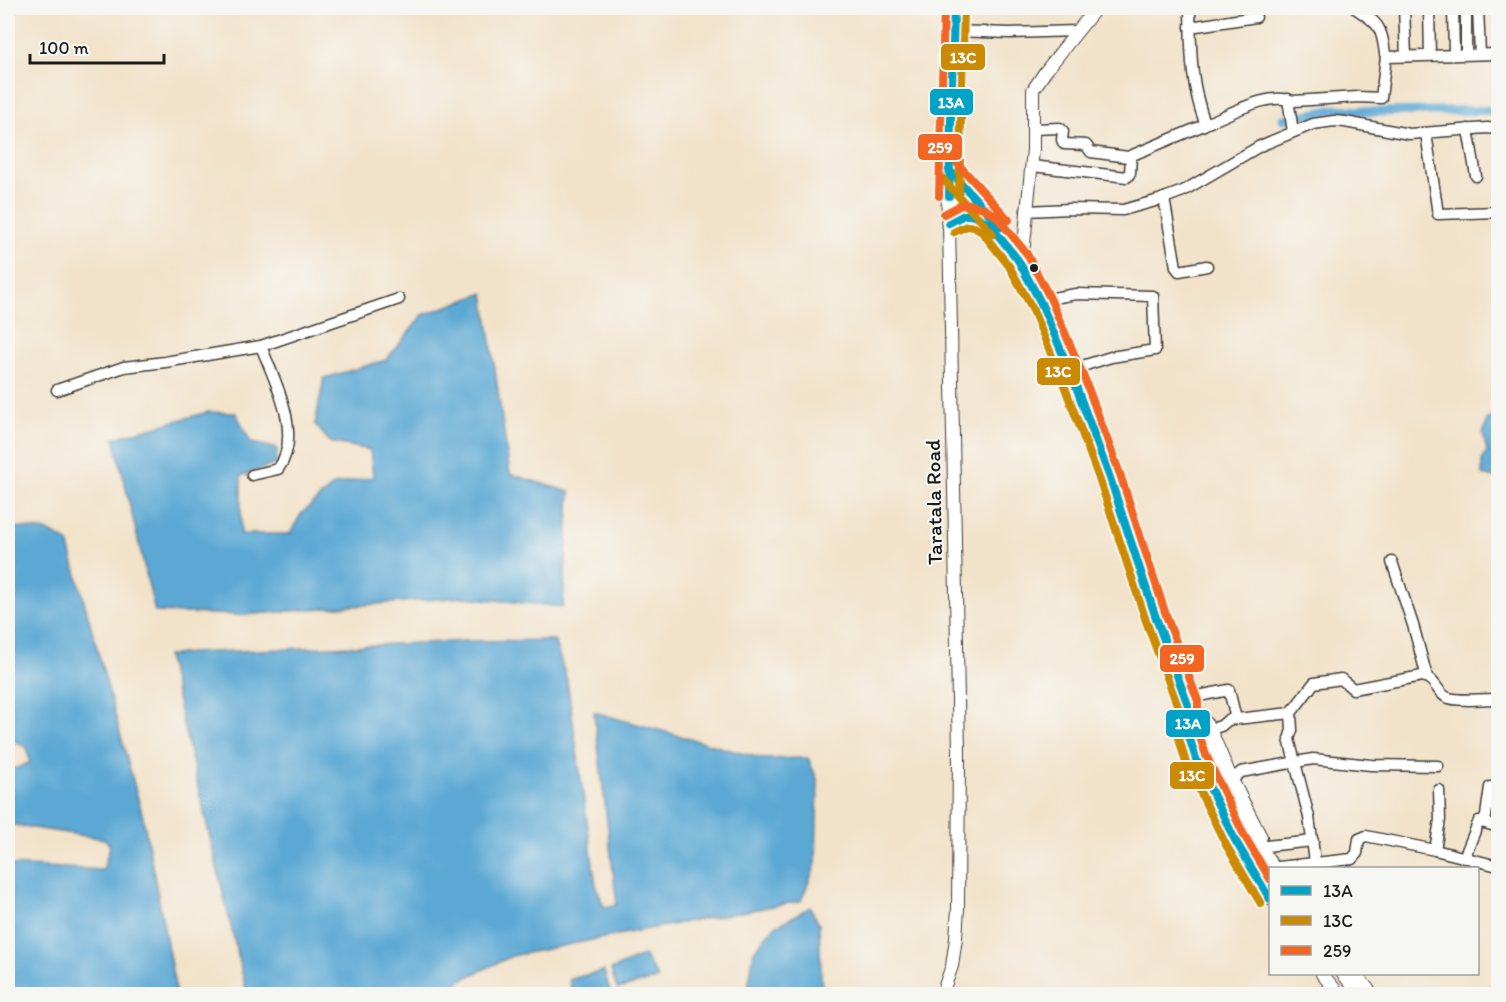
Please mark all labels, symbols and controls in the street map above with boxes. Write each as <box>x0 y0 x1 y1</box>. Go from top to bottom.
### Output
scale bar <box>30 27 164 65</box>
text: 100 m <box>39 37 89 59</box>
line badge: 13C <box>940 43 986 71</box>
text: 13C <box>950 48 977 67</box>
line badge: 13A <box>929 88 974 116</box>
text: 13A <box>938 93 965 112</box>
line badge: 259 <box>917 133 963 161</box>
text: 259 <box>927 138 953 157</box>
unlabelled marker <box>1028 262 1040 274</box>
line badge: 13C <box>1036 357 1081 386</box>
text: 13C <box>1045 362 1072 381</box>
street label: Taratala Road <box>920 439 947 565</box>
line badge: 259 <box>1159 644 1205 673</box>
text: 259 <box>1169 649 1195 668</box>
line badge: 13A <box>1165 709 1211 738</box>
text: 13A <box>1175 714 1202 733</box>
line badge: 13C <box>1169 761 1215 790</box>
text: 13C <box>1179 766 1206 785</box>
legend <box>1269 867 1479 975</box>
text: 13A <box>1323 880 1353 902</box>
text: 13C <box>1323 910 1353 932</box>
text: 259 <box>1323 940 1351 962</box>

